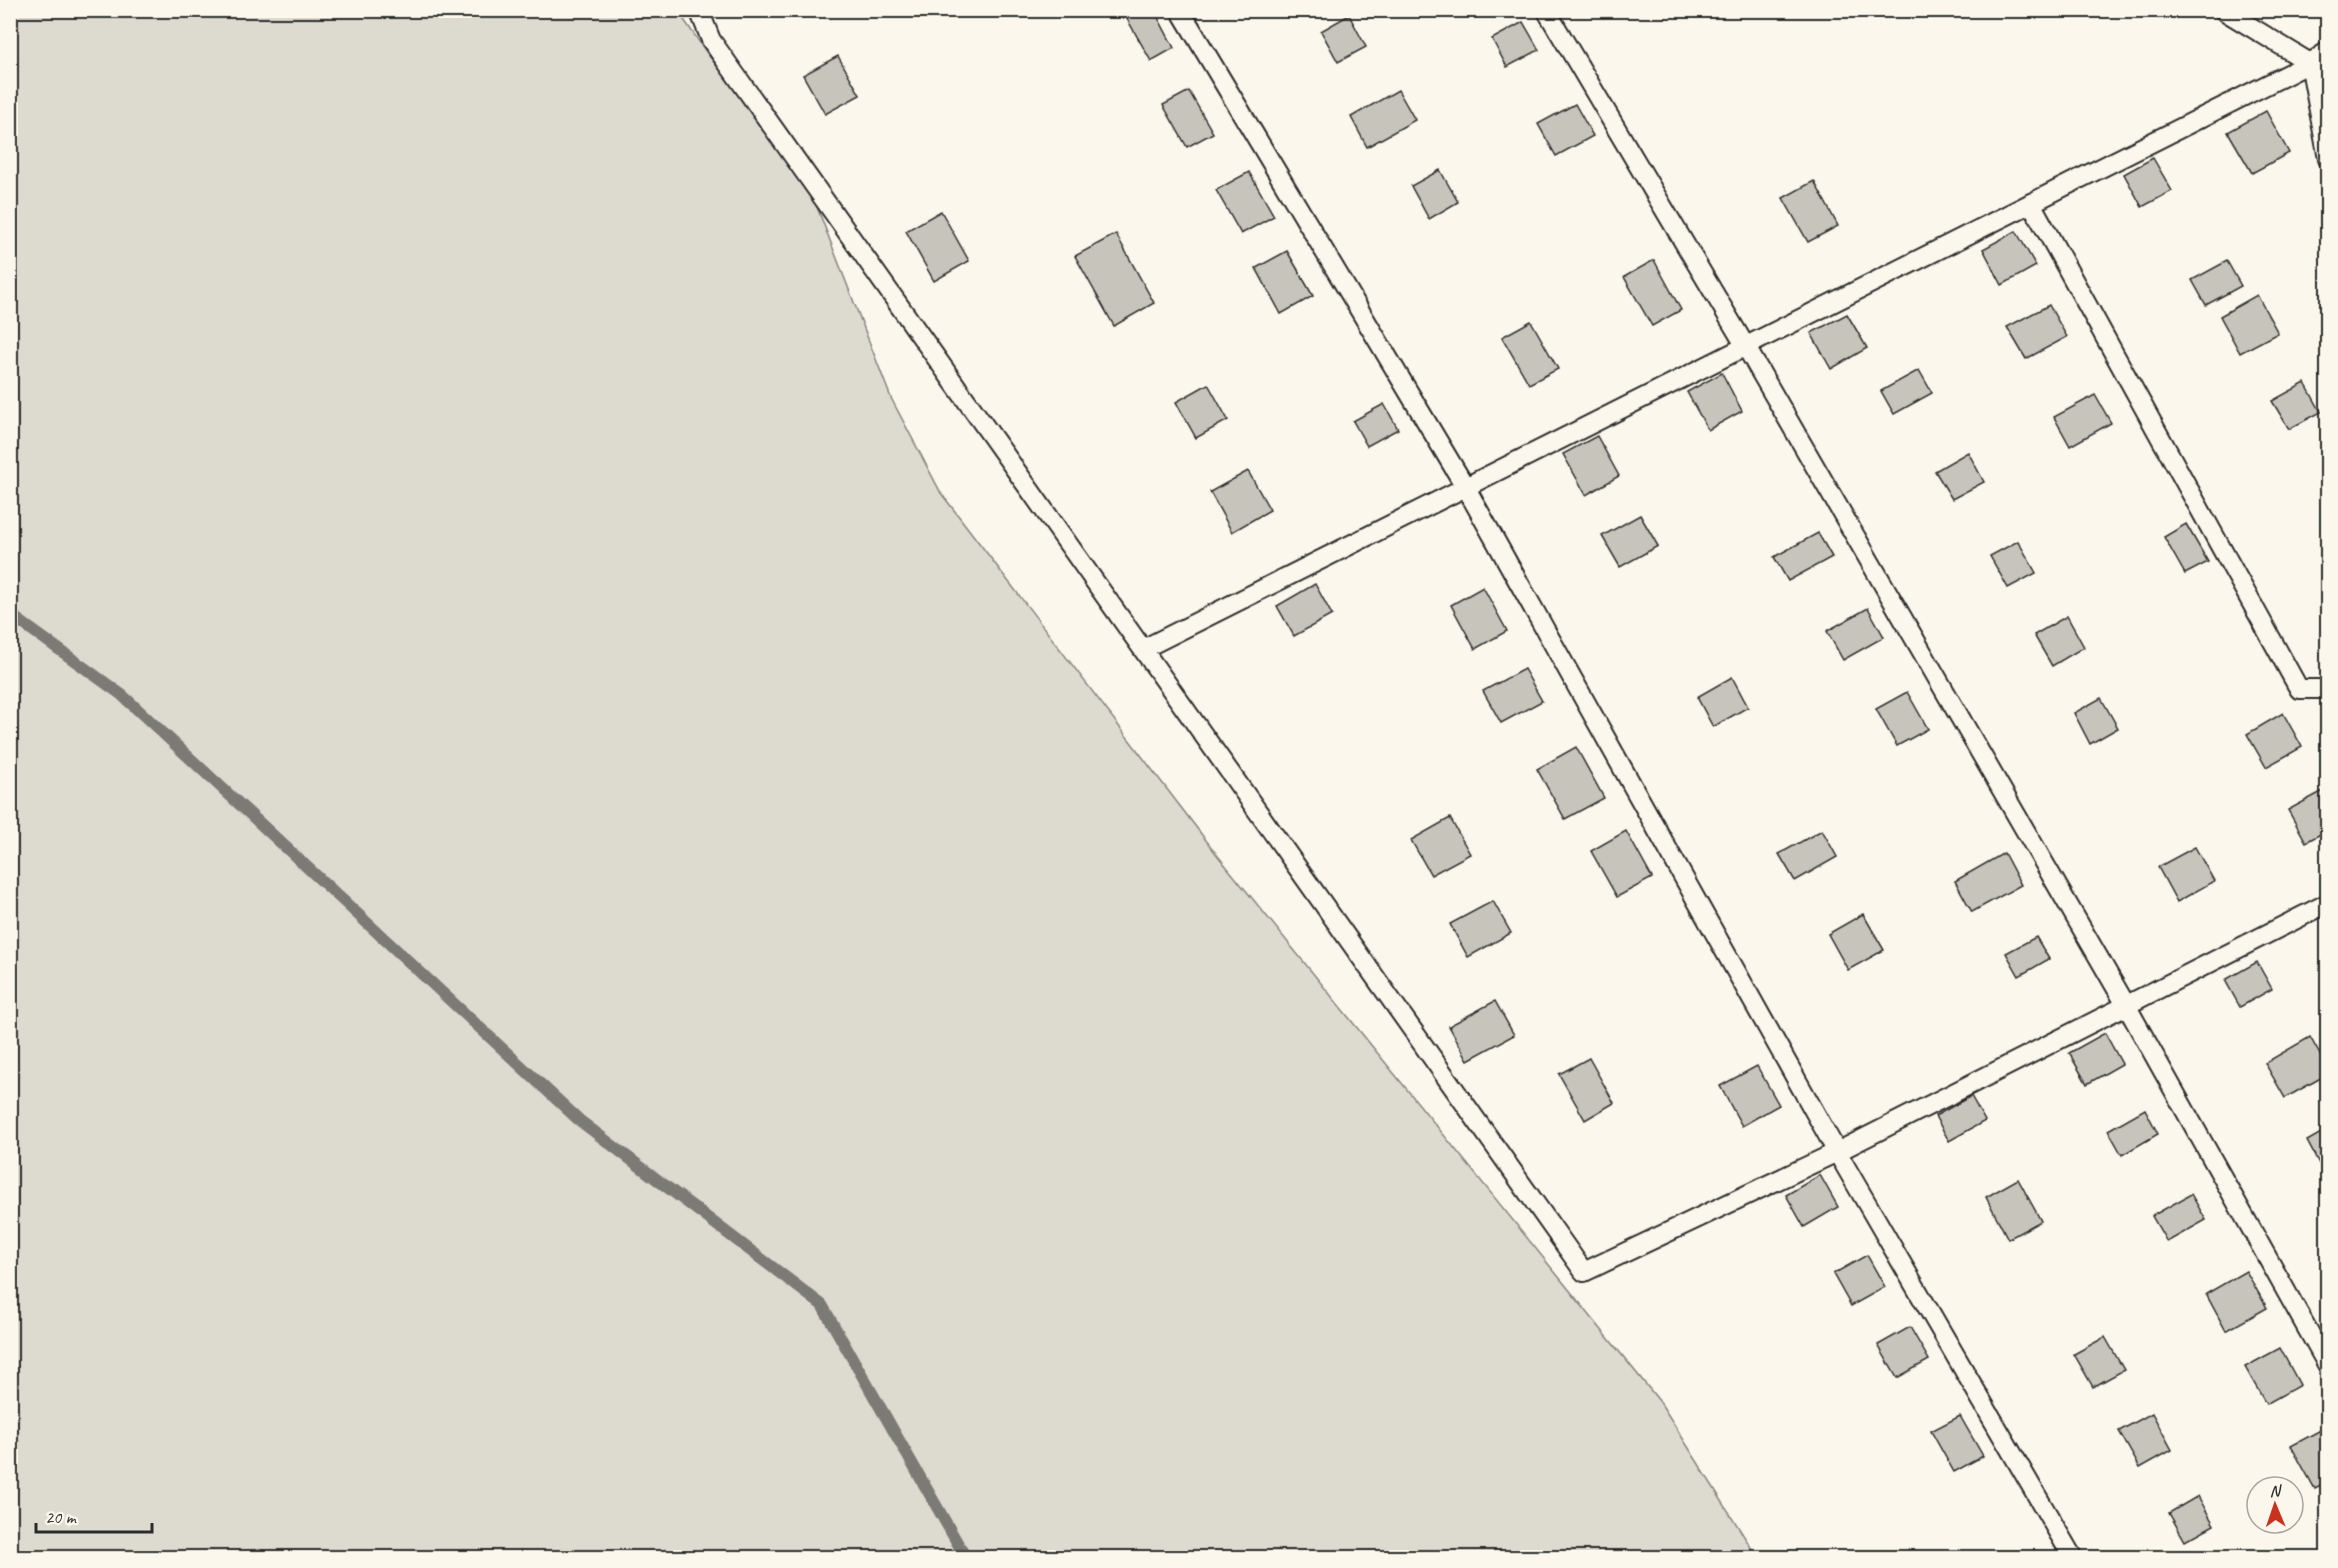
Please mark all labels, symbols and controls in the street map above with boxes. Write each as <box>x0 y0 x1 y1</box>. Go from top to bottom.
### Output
north arrow <box>2245 1475 2305 1535</box>
text: N <box>2269 1481 2283 1501</box>
scale bar <box>36 1496 152 1534</box>
text: 20 m <box>45 1506 78 1528</box>

